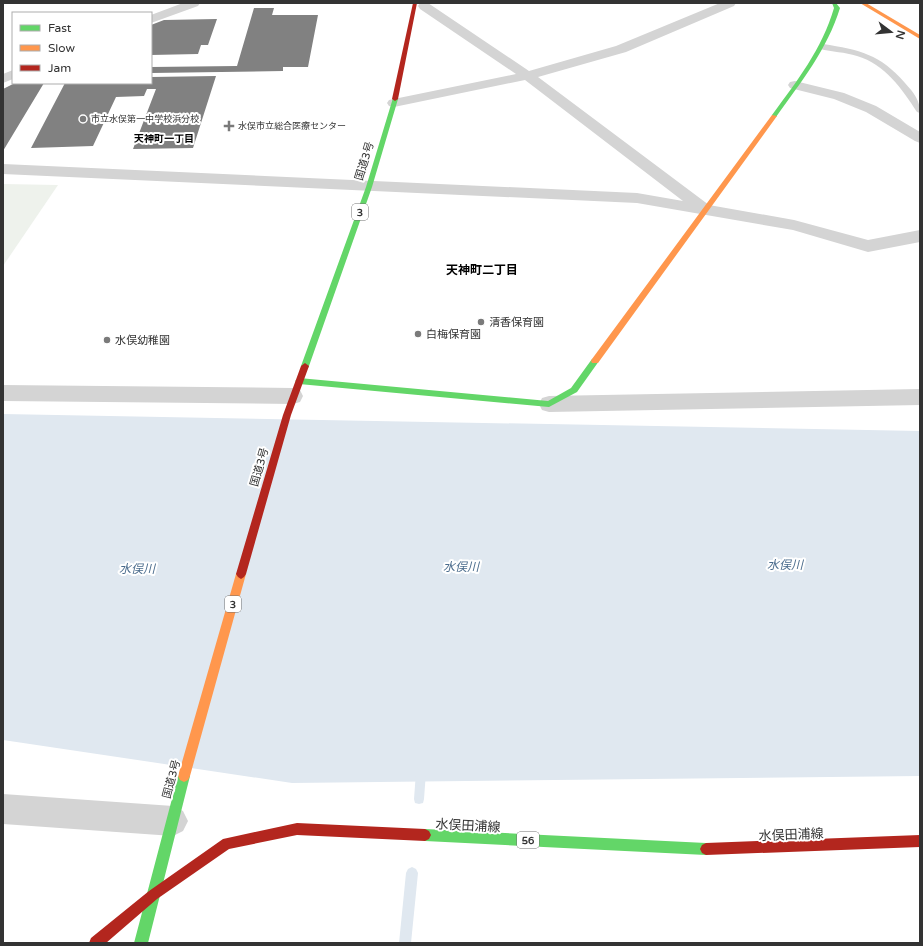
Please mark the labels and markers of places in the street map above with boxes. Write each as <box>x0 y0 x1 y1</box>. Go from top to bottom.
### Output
marker: 市立水俣第一中学校浜分校 <box>78 114 88 124</box>
place label: 市立水俣第一中学校浜分校 <box>91 114 199 125</box>
marker: 水俣市立総合医療センター <box>223 120 235 132</box>
place label: 水俣市立総合医療センター <box>238 121 346 132</box>
place label: 清香保育園 <box>489 316 544 329</box>
marker: 清香保育園 <box>476 317 486 327</box>
place label: 白梅保育園 <box>426 328 481 341</box>
marker: 白梅保育園 <box>413 329 423 339</box>
place label: 水俣幼稚園 <box>115 334 170 347</box>
marker: 水俣幼稚園 <box>102 335 112 345</box>

